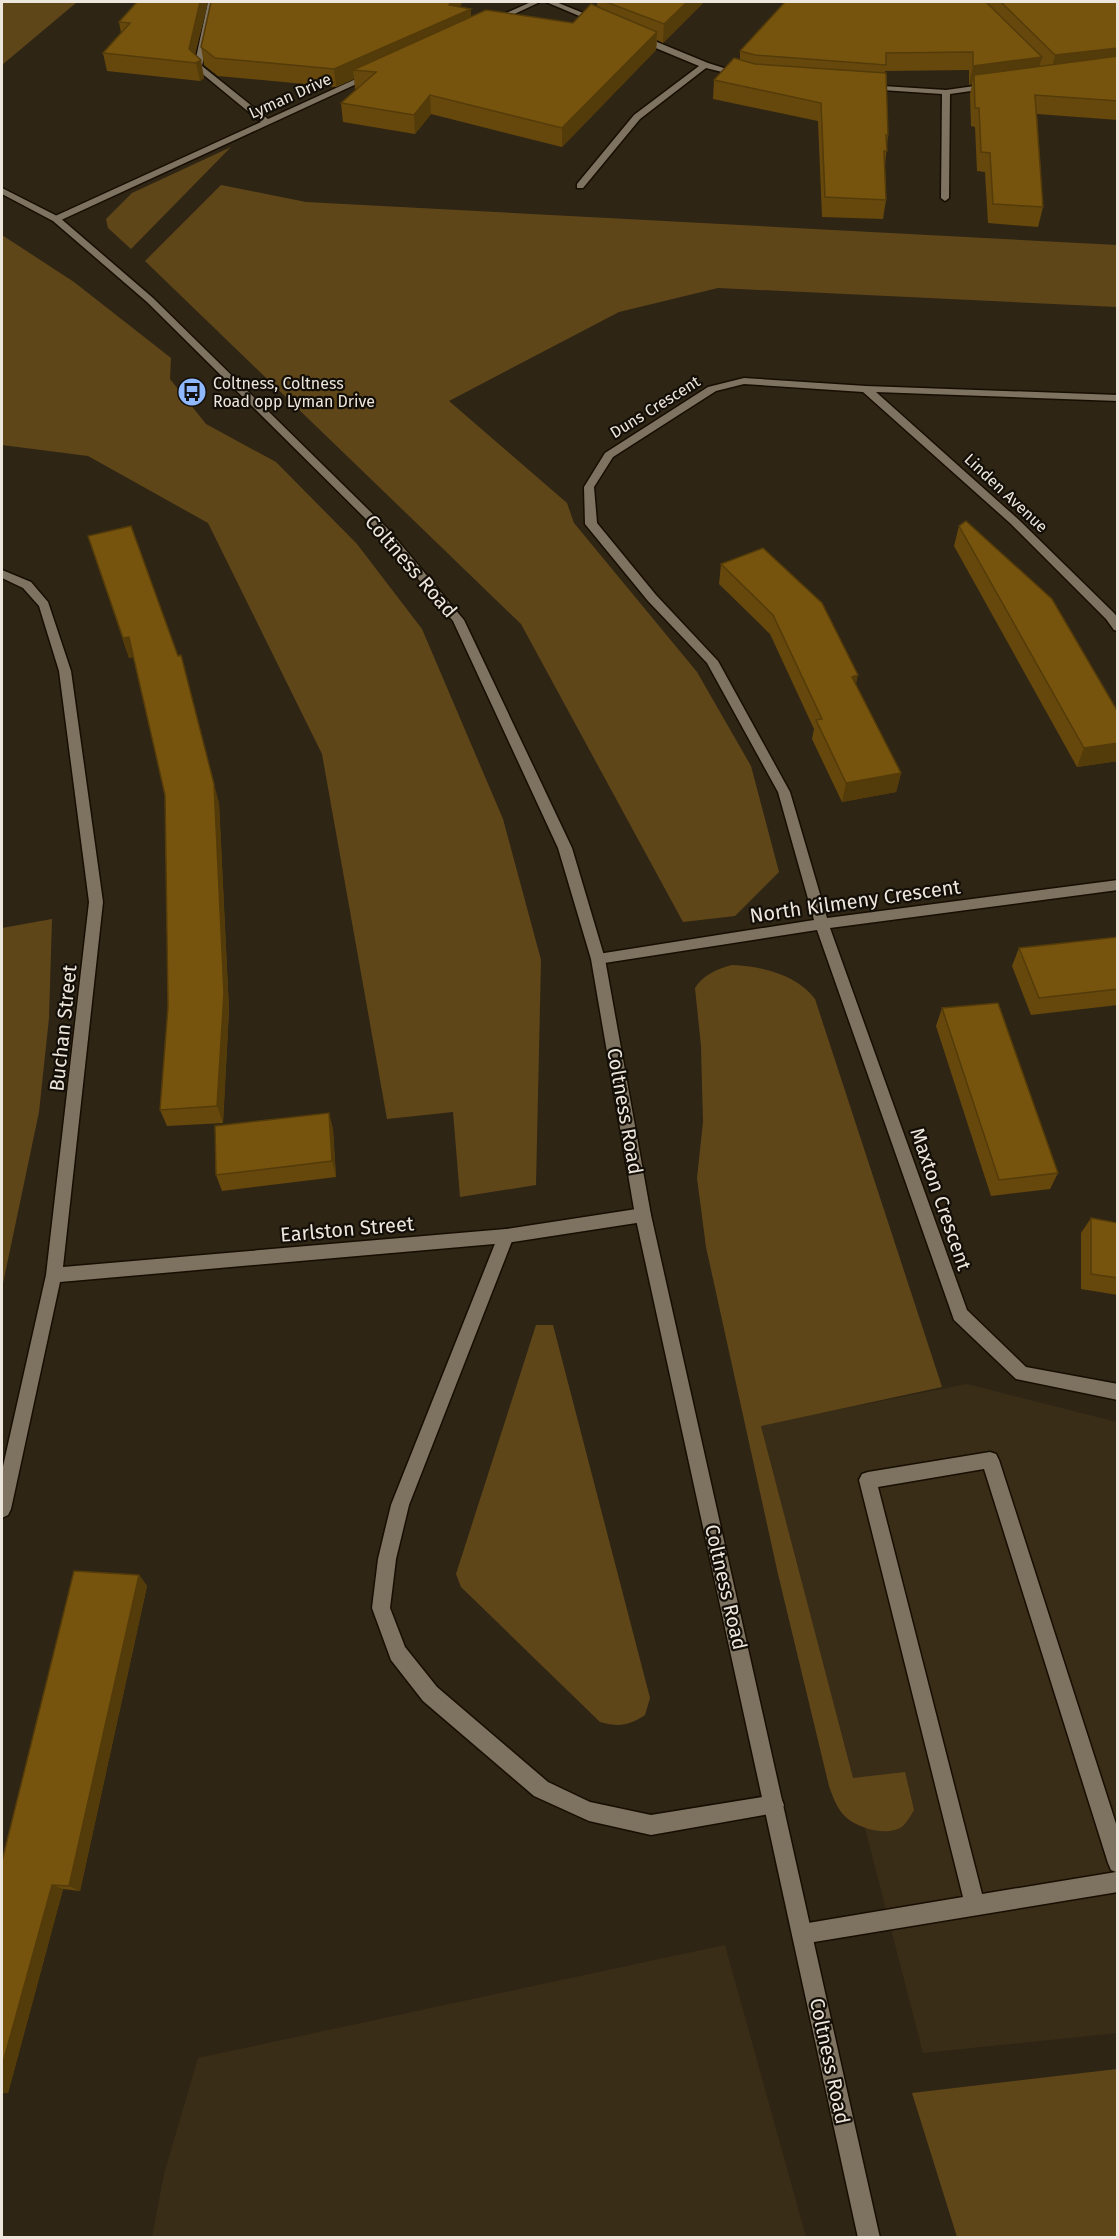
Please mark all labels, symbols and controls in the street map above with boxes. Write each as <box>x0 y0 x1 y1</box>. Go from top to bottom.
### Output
street label: Lyman Drive <box>246 69 334 123</box>
street label: Duns Crescent <box>606 372 704 442</box>
place label: Coltness, Coltness Road opp Lyman Drive <box>213 374 375 411</box>
bus stop icon: Coltness, Coltness Road opp Lyman Drive <box>176 376 208 408</box>
street label: Linden Avenue <box>960 450 1052 536</box>
street label: Coltness Road <box>360 510 462 622</box>
street label: North Kilmeny Crescent <box>748 874 963 928</box>
street label: Buchan Street <box>44 963 82 1093</box>
street label: Coltness Road <box>602 1046 648 1176</box>
street label: Maxton Crescent <box>905 1125 977 1274</box>
street label: Earlston Street <box>279 1211 416 1247</box>
street label: Coltness Road <box>700 1522 752 1652</box>
street label: Coltness Road <box>805 1996 855 2126</box>

